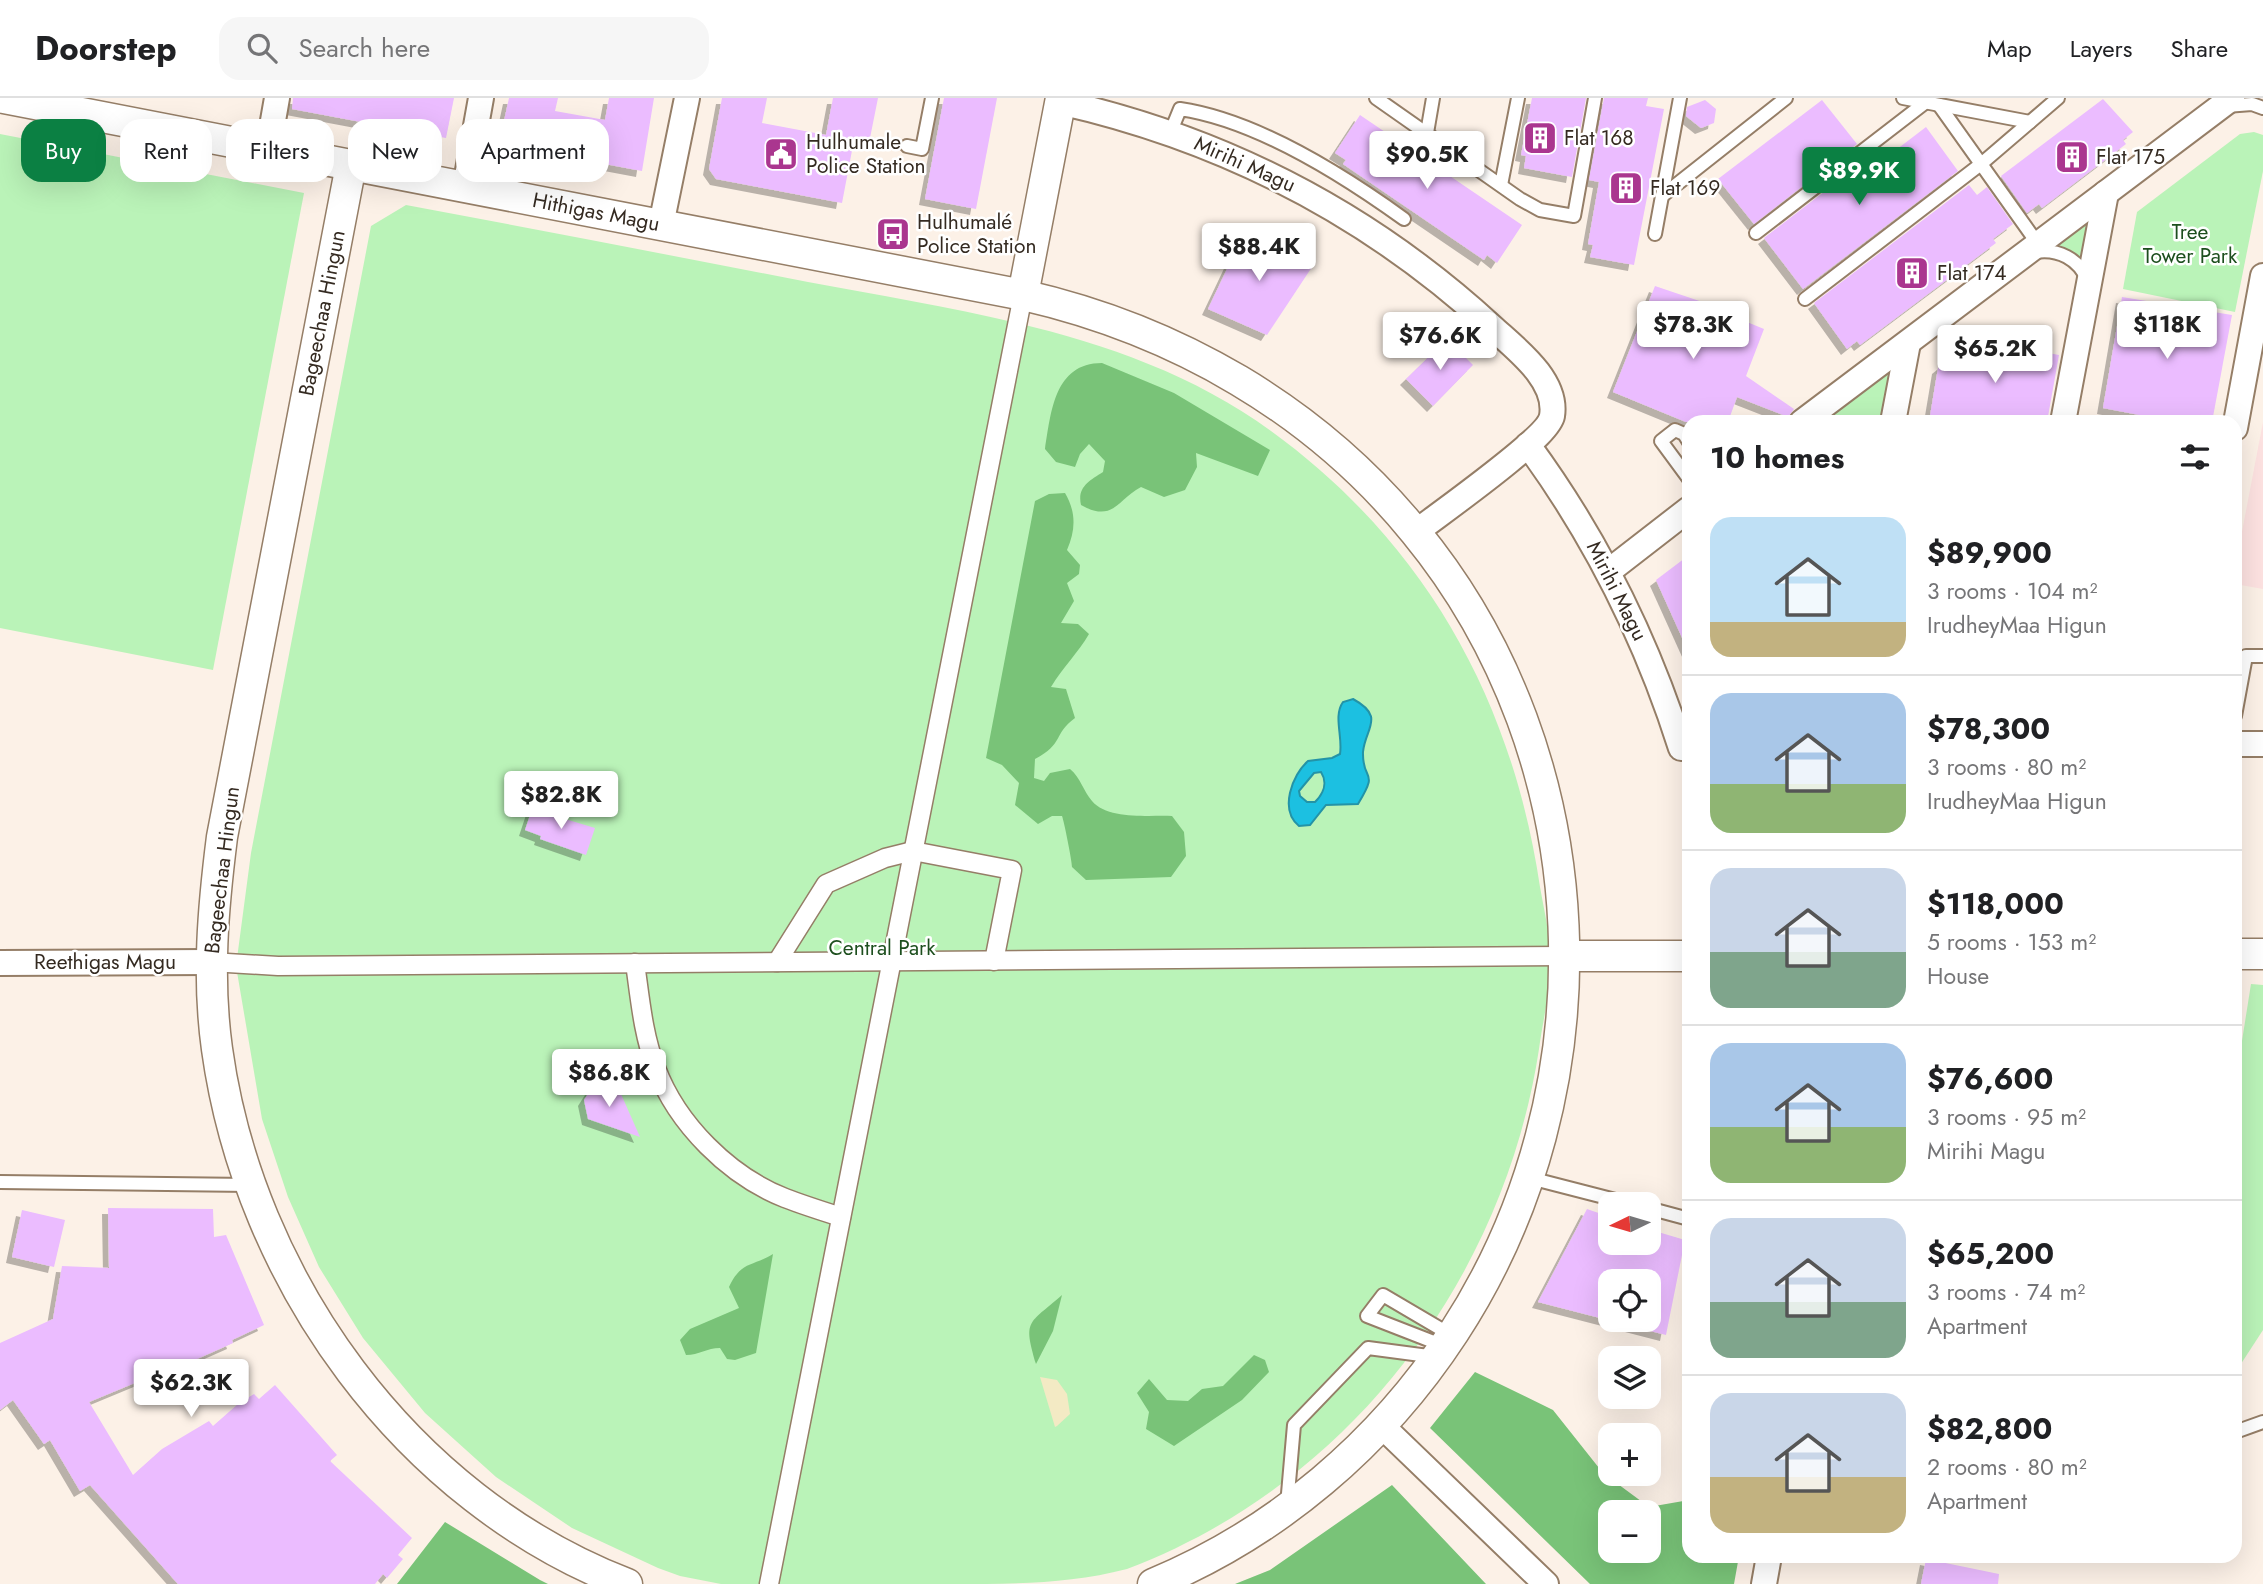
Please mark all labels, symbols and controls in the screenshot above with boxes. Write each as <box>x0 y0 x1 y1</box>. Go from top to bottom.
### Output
search box <box>219 17 709 80</box>
text: Doorstep <box>35 25 177 72</box>
icon: search <box>243 29 281 67</box>
text: Search here <box>299 29 430 67</box>
text: Map <box>1987 31 2032 66</box>
text: Layers <box>2070 31 2132 66</box>
text: Share <box>2170 31 2228 66</box>
chip: Buy <box>21 119 106 182</box>
chip: Rent <box>120 119 212 182</box>
chip: Filters <box>226 119 334 182</box>
chip: New <box>348 119 442 182</box>
chip: Apartment <box>456 119 609 182</box>
building icon: Flat 168 <box>1521 119 1559 157</box>
place label: Flat 168 <box>1564 123 1634 153</box>
place label: Hulhumale Police Station <box>806 127 925 181</box>
street label: Mirihi Magu <box>1190 128 1300 200</box>
pin: $90.5K <box>1370 132 1484 191</box>
public building icon: Hulhumale Police Station <box>762 135 800 173</box>
text: $90.5K <box>1385 137 1469 171</box>
building icon: Flat 175 <box>2053 138 2091 176</box>
place label: Flat 175 <box>2096 142 2165 172</box>
pin: $89.9K <box>1802 148 1916 207</box>
text: $89.9K <box>1818 153 1900 187</box>
building icon: Flat 169 <box>1607 169 1645 207</box>
place label: Flat 169 <box>1650 173 1720 203</box>
street label: Hithigas Magu <box>530 185 662 239</box>
place label: Hulhumalé Police Station <box>917 207 1036 261</box>
bus stop icon: Hulhumalé Police Station <box>874 215 912 253</box>
park label: Tree Tower Park <box>2143 217 2238 271</box>
pin: $88.4K <box>1202 223 1316 283</box>
street label: Bageechaa Hingun <box>291 227 353 399</box>
text: $88.4K <box>1218 229 1300 263</box>
building icon: Flat 174 <box>1893 254 1931 292</box>
place label: Flat 174 <box>1937 258 2007 288</box>
pin: $78.3K <box>1636 302 1750 361</box>
pin: $118K <box>2118 302 2216 361</box>
text: $78.3K <box>1653 307 1733 341</box>
text: $118K <box>2133 307 2201 341</box>
pin: $76.6K <box>1383 313 1497 372</box>
text: $76.6K <box>1399 318 1481 352</box>
pin: $65.2K <box>1938 326 2052 385</box>
text: $65.2K <box>1953 331 2037 365</box>
text: 10 homes <box>1710 436 1844 479</box>
icon: filters <box>2176 438 2214 476</box>
text: $89,900 <box>1927 531 2052 574</box>
street label: Mirihi Magu <box>1579 536 1655 646</box>
icon: home <box>1766 545 1850 629</box>
text: 3 rooms · 104 m² <box>1927 574 2097 608</box>
text: IrudheyMaa Higun <box>1927 608 2107 642</box>
text: $78,300 <box>1927 707 2050 750</box>
icon: home <box>1766 721 1850 805</box>
text: 3 rooms · 80 m² <box>1927 750 2086 784</box>
pin: $82.8K <box>504 772 618 831</box>
text: $82.8K <box>520 777 602 811</box>
text: IrudheyMaa Higun <box>1927 784 2107 818</box>
street label: Bageechaa Hingun <box>197 785 247 955</box>
text: $118,000 <box>1927 882 2064 925</box>
icon: home <box>1766 896 1850 980</box>
text: 5 rooms · 153 m² <box>1927 925 2096 959</box>
park label: Central Park <box>828 933 936 963</box>
street label: Reethigas Magu <box>34 947 176 977</box>
text: House <box>1927 959 1989 993</box>
pin: $86.8K <box>552 1049 666 1109</box>
text: $86.8K <box>568 1055 650 1089</box>
text: $76,600 <box>1927 1057 2053 1100</box>
icon: home <box>1766 1071 1850 1155</box>
text: 3 rooms · 95 m² <box>1927 1100 2086 1134</box>
text: Mirihi Magu <box>1927 1134 2045 1168</box>
north arrow <box>1598 1192 1661 1255</box>
map controls <box>1598 1192 1661 1563</box>
text: $65,200 <box>1927 1232 2054 1275</box>
icon: home <box>1766 1246 1850 1330</box>
button: locate <box>1598 1269 1661 1332</box>
text: 3 rooms · 74 m² <box>1927 1275 2085 1309</box>
text: Apartment <box>1927 1309 2027 1343</box>
button: layers <box>1598 1346 1661 1409</box>
pin: $62.3K <box>134 1360 248 1419</box>
text: $62.3K <box>150 1365 232 1399</box>
text: $82,800 <box>1927 1407 2052 1450</box>
icon: home <box>1766 1421 1850 1505</box>
button: + <box>1598 1423 1661 1486</box>
text: 2 rooms · 80 m² <box>1927 1450 2087 1484</box>
text: Apartment <box>1927 1484 2027 1518</box>
button: − <box>1598 1500 1661 1563</box>

